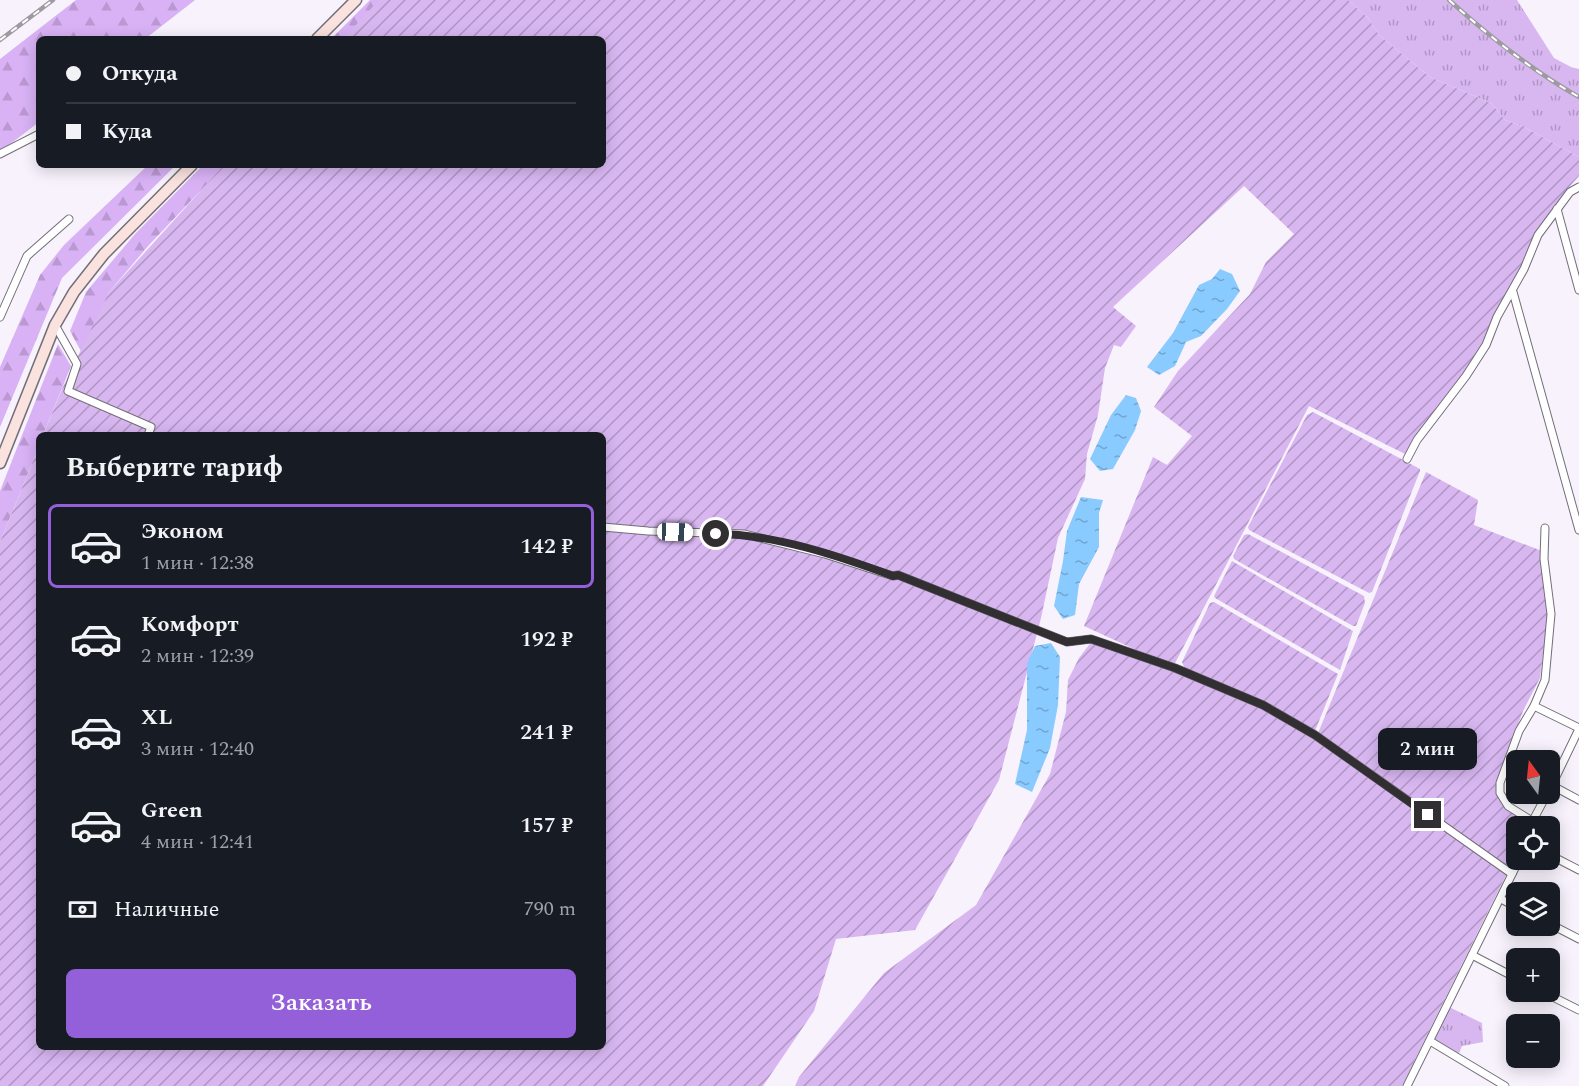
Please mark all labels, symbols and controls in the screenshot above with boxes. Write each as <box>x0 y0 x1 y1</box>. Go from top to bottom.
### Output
text: Откуда <box>102 57 178 90</box>
text: Куда <box>102 115 152 148</box>
text: Выберите тариф <box>66 447 283 489</box>
text: Эконом <box>141 515 224 548</box>
icon: car <box>69 519 123 573</box>
route start <box>702 520 729 547</box>
car <box>657 522 693 542</box>
text: 142 ₽ <box>520 530 573 563</box>
text: 1 мин · 12:38 <box>141 548 254 578</box>
text: Комфорт <box>141 608 239 641</box>
icon: car <box>69 612 123 666</box>
text: 192 ₽ <box>520 623 573 656</box>
text: 2 мин · 12:39 <box>141 641 254 671</box>
text: XL <box>141 701 172 734</box>
icon: car <box>69 705 123 759</box>
text: 241 ₽ <box>520 716 573 749</box>
callout: 2 мин <box>1378 728 1478 770</box>
text: 3 мин · 12:40 <box>141 734 254 764</box>
text: 2 мин <box>1400 734 1455 764</box>
north arrow <box>1506 750 1560 804</box>
map controls <box>1506 750 1560 1068</box>
text: Green <box>141 794 203 827</box>
icon: car <box>69 798 123 852</box>
route end <box>1414 801 1441 828</box>
text: 157 ₽ <box>520 809 573 842</box>
button: locate <box>1506 816 1560 870</box>
text: 4 мин · 12:41 <box>141 827 254 857</box>
button: layers <box>1506 882 1560 936</box>
icon: cash <box>66 893 99 926</box>
text: Наличные <box>114 893 219 926</box>
text: 790 m <box>524 894 576 924</box>
button: + <box>1506 948 1560 1002</box>
button: Заказать <box>66 969 576 1038</box>
button: − <box>1506 1014 1560 1068</box>

